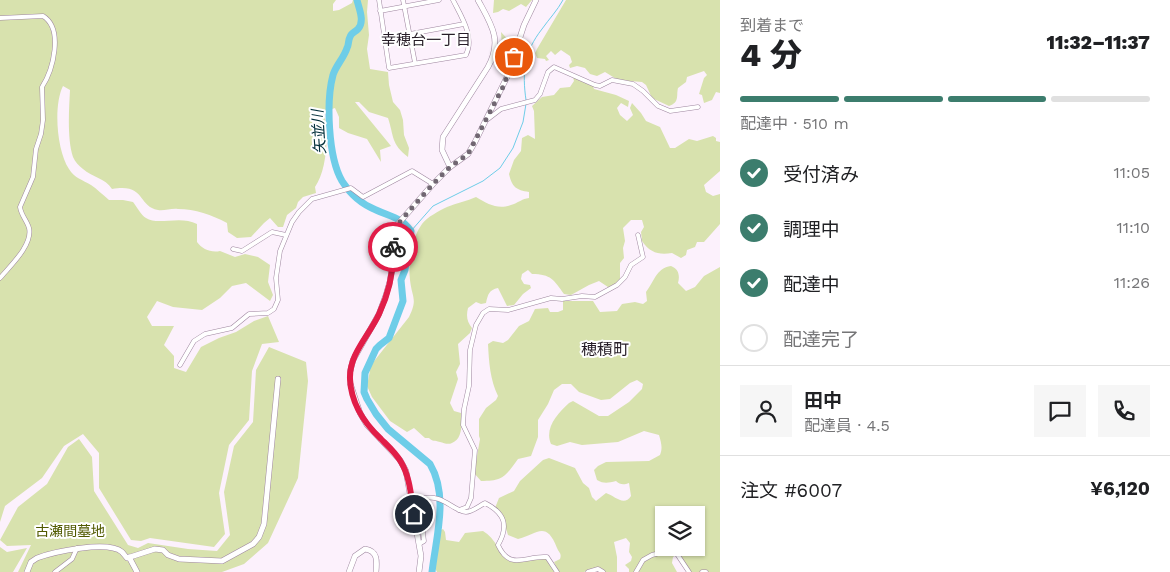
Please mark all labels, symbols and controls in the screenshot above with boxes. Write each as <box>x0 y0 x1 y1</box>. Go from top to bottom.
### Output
text: 到着まで <box>740 16 804 35</box>
district label: 幸穂台一丁目 <box>381 31 471 49</box>
text: 11:32–11:37 <box>1047 31 1150 54</box>
pin <box>493 36 535 78</box>
text: 4 分 <box>740 36 802 74</box>
icon: bag <box>500 43 528 71</box>
water label: 矢並川 <box>308 107 330 155</box>
text: 配達中 · 510 m <box>740 114 849 133</box>
icon: check <box>740 159 768 187</box>
text: 受付済み <box>783 163 859 186</box>
text: 11:05 <box>1114 163 1150 182</box>
icon: check <box>740 214 768 242</box>
text: 調理中 <box>783 218 840 241</box>
text: 11:10 <box>1117 218 1150 237</box>
courier <box>368 222 418 272</box>
icon: bike <box>379 233 407 261</box>
icon: check <box>740 269 768 297</box>
text: 配達中 <box>783 273 840 296</box>
text: 11:26 <box>1114 273 1150 292</box>
text: 配達完了 <box>783 328 859 351</box>
district label: 穂積町 <box>581 340 629 359</box>
button: person <box>740 385 792 437</box>
button: chat <box>1034 385 1086 437</box>
button: phone <box>1098 385 1150 437</box>
text: 田中 <box>804 389 842 412</box>
text: 配達員 · 4.5 <box>804 416 890 435</box>
text: ¥6,120 <box>1090 477 1150 500</box>
text: 注文 #6007 <box>740 479 842 502</box>
pin <box>393 493 435 535</box>
icon: home <box>400 500 428 528</box>
map controls <box>655 506 705 556</box>
button: layers <box>655 506 705 556</box>
park label: 古瀬間墓地 <box>35 523 105 539</box>

